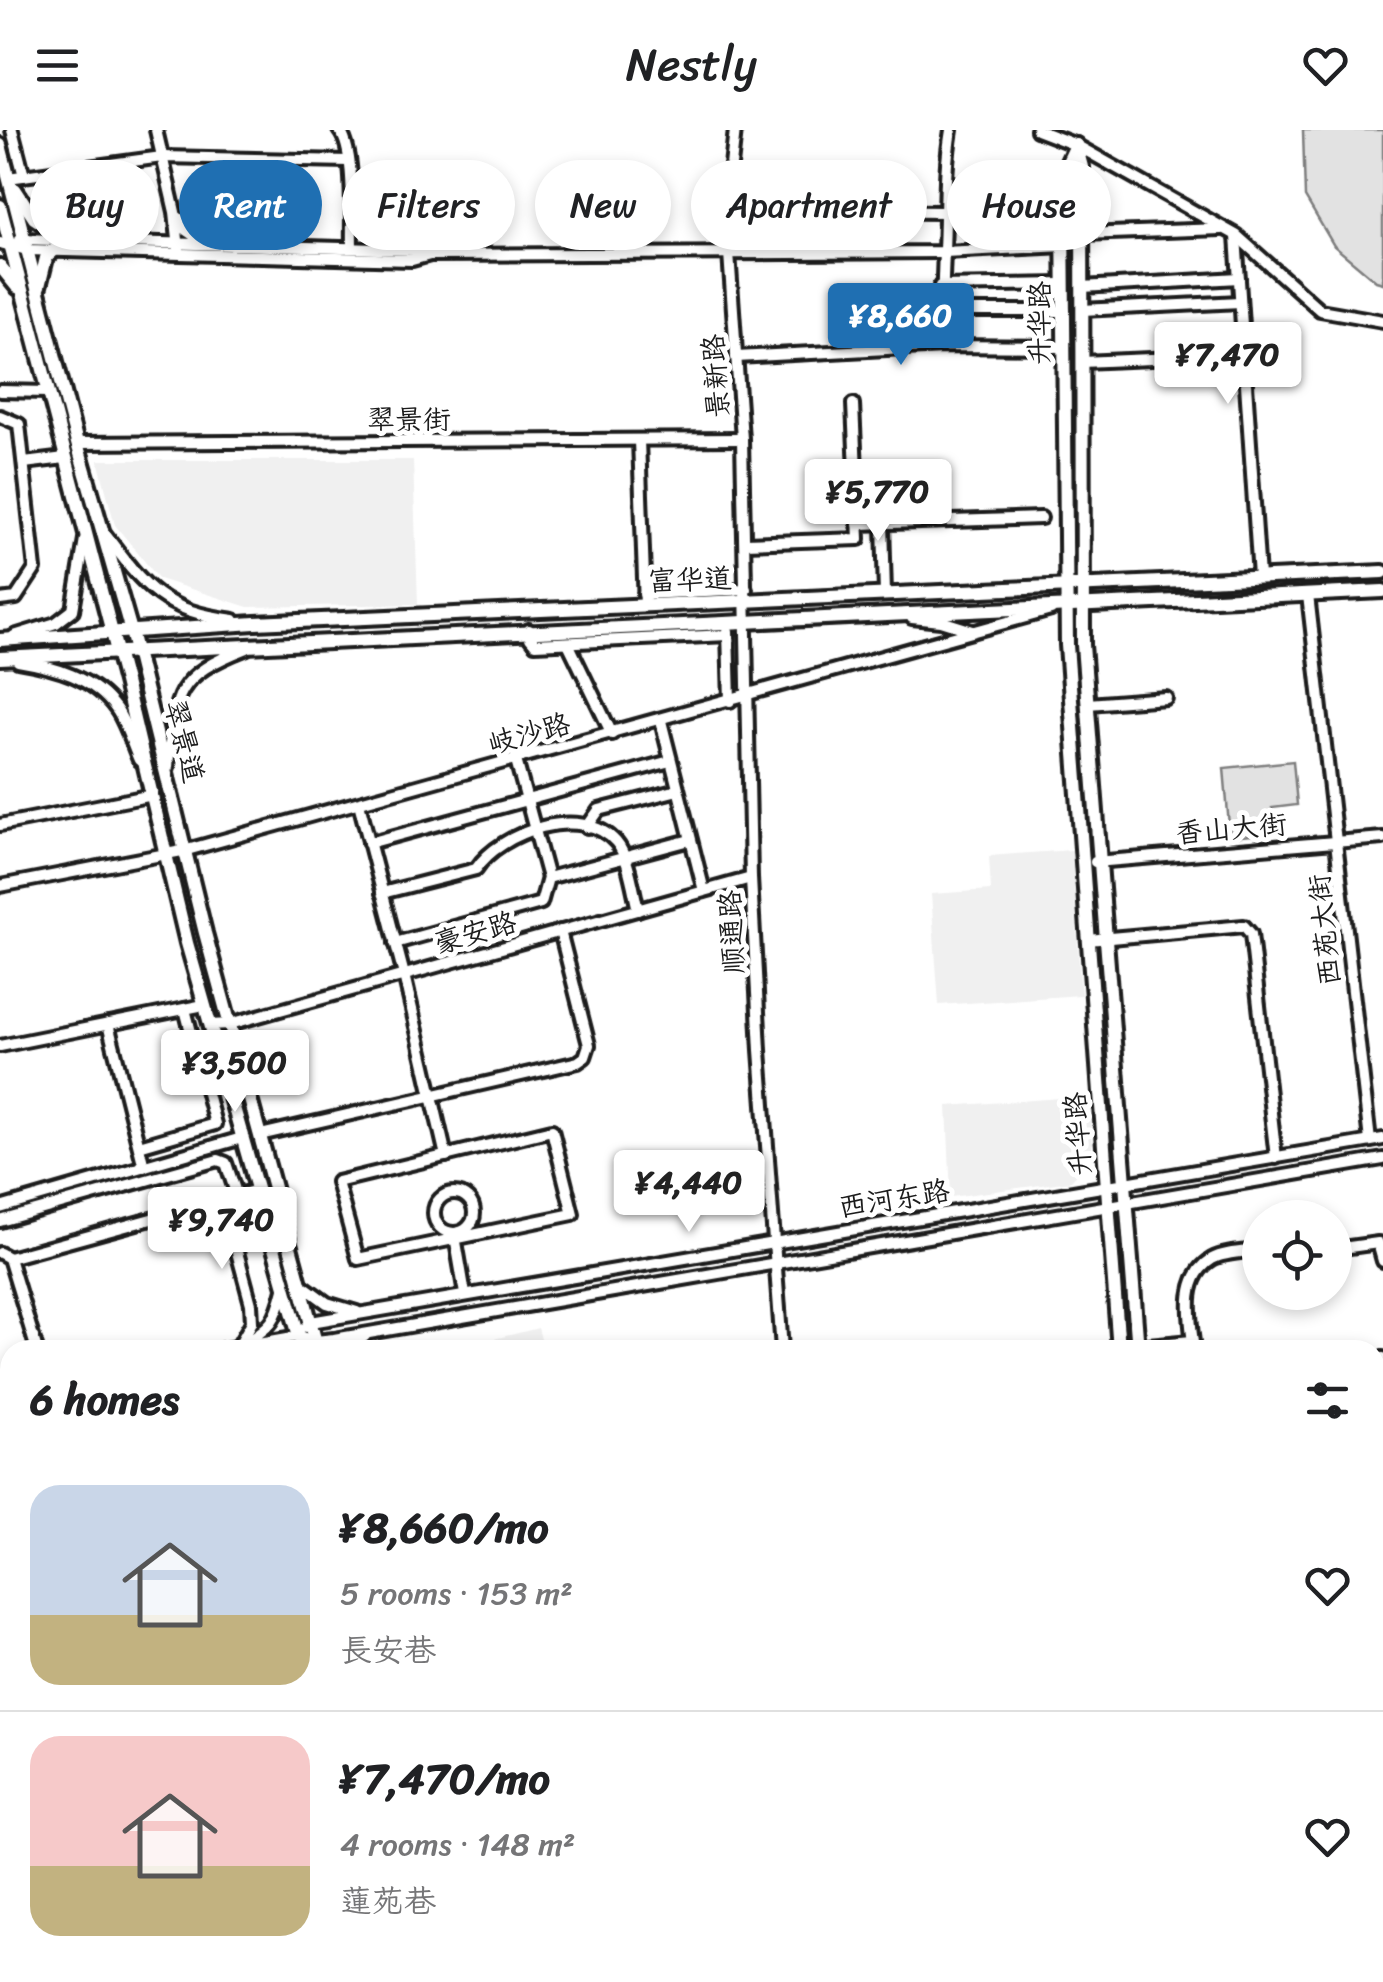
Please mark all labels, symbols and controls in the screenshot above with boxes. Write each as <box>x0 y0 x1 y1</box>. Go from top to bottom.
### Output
text: Nestly <box>626 25 757 105</box>
icon: menu <box>30 38 85 93</box>
icon: heart <box>1298 38 1353 93</box>
chip: Buy <box>30 160 159 250</box>
chip: Rent <box>179 160 322 250</box>
chip: Filters <box>342 160 515 250</box>
chip: New <box>535 160 671 250</box>
chip: Apartment <box>691 160 927 250</box>
chip: House <box>947 160 1111 250</box>
street label: 升华路 <box>1015 281 1064 365</box>
pin: ¥8,660 <box>820 283 982 368</box>
text: ¥8,660 <box>850 287 952 344</box>
pin: ¥7,470 <box>1147 322 1309 407</box>
text: ¥7,470 <box>1176 326 1280 383</box>
street label: 景新路 <box>688 332 743 420</box>
street label: 翠景街 <box>367 395 451 444</box>
pin: ¥5,770 <box>797 459 959 544</box>
text: ¥5,770 <box>827 463 929 520</box>
street label: 富华道 <box>647 554 733 605</box>
street label: 翠景道 <box>151 694 218 788</box>
street label: 岐沙路 <box>482 699 576 768</box>
street label: 香山大街 <box>1173 799 1289 858</box>
street label: 西苑大街 <box>1294 872 1355 988</box>
street label: 顺通路 <box>705 889 758 975</box>
street label: 豪安路 <box>428 897 522 968</box>
pin: ¥3,500 <box>154 1030 316 1115</box>
text: ¥3,500 <box>183 1034 287 1091</box>
street label: 升华路 <box>1050 1090 1105 1178</box>
pin: ¥4,440 <box>608 1150 770 1235</box>
text: ¥4,440 <box>636 1154 742 1211</box>
street label: 西河东路 <box>835 1166 953 1231</box>
pin: ¥9,740 <box>141 1187 303 1272</box>
text: ¥9,740 <box>170 1191 274 1248</box>
map controls <box>1242 1200 1352 1310</box>
button: locate <box>1242 1200 1352 1310</box>
text: 6 homes <box>30 1363 179 1437</box>
icon: filters <box>1300 1373 1355 1428</box>
text: ¥8,660/mo <box>340 1491 549 1565</box>
icon: home <box>110 1525 230 1645</box>
icon: heart <box>1300 1558 1355 1613</box>
text: 5 rooms · 153 m² <box>340 1565 573 1622</box>
text: 長安巷 <box>340 1622 436 1679</box>
text: ¥7,470/mo <box>340 1742 550 1816</box>
icon: home <box>110 1776 230 1896</box>
icon: heart <box>1300 1809 1355 1864</box>
text: 4 rooms · 148 m² <box>340 1816 575 1873</box>
text: 蓮苑巷 <box>340 1873 436 1930</box>

